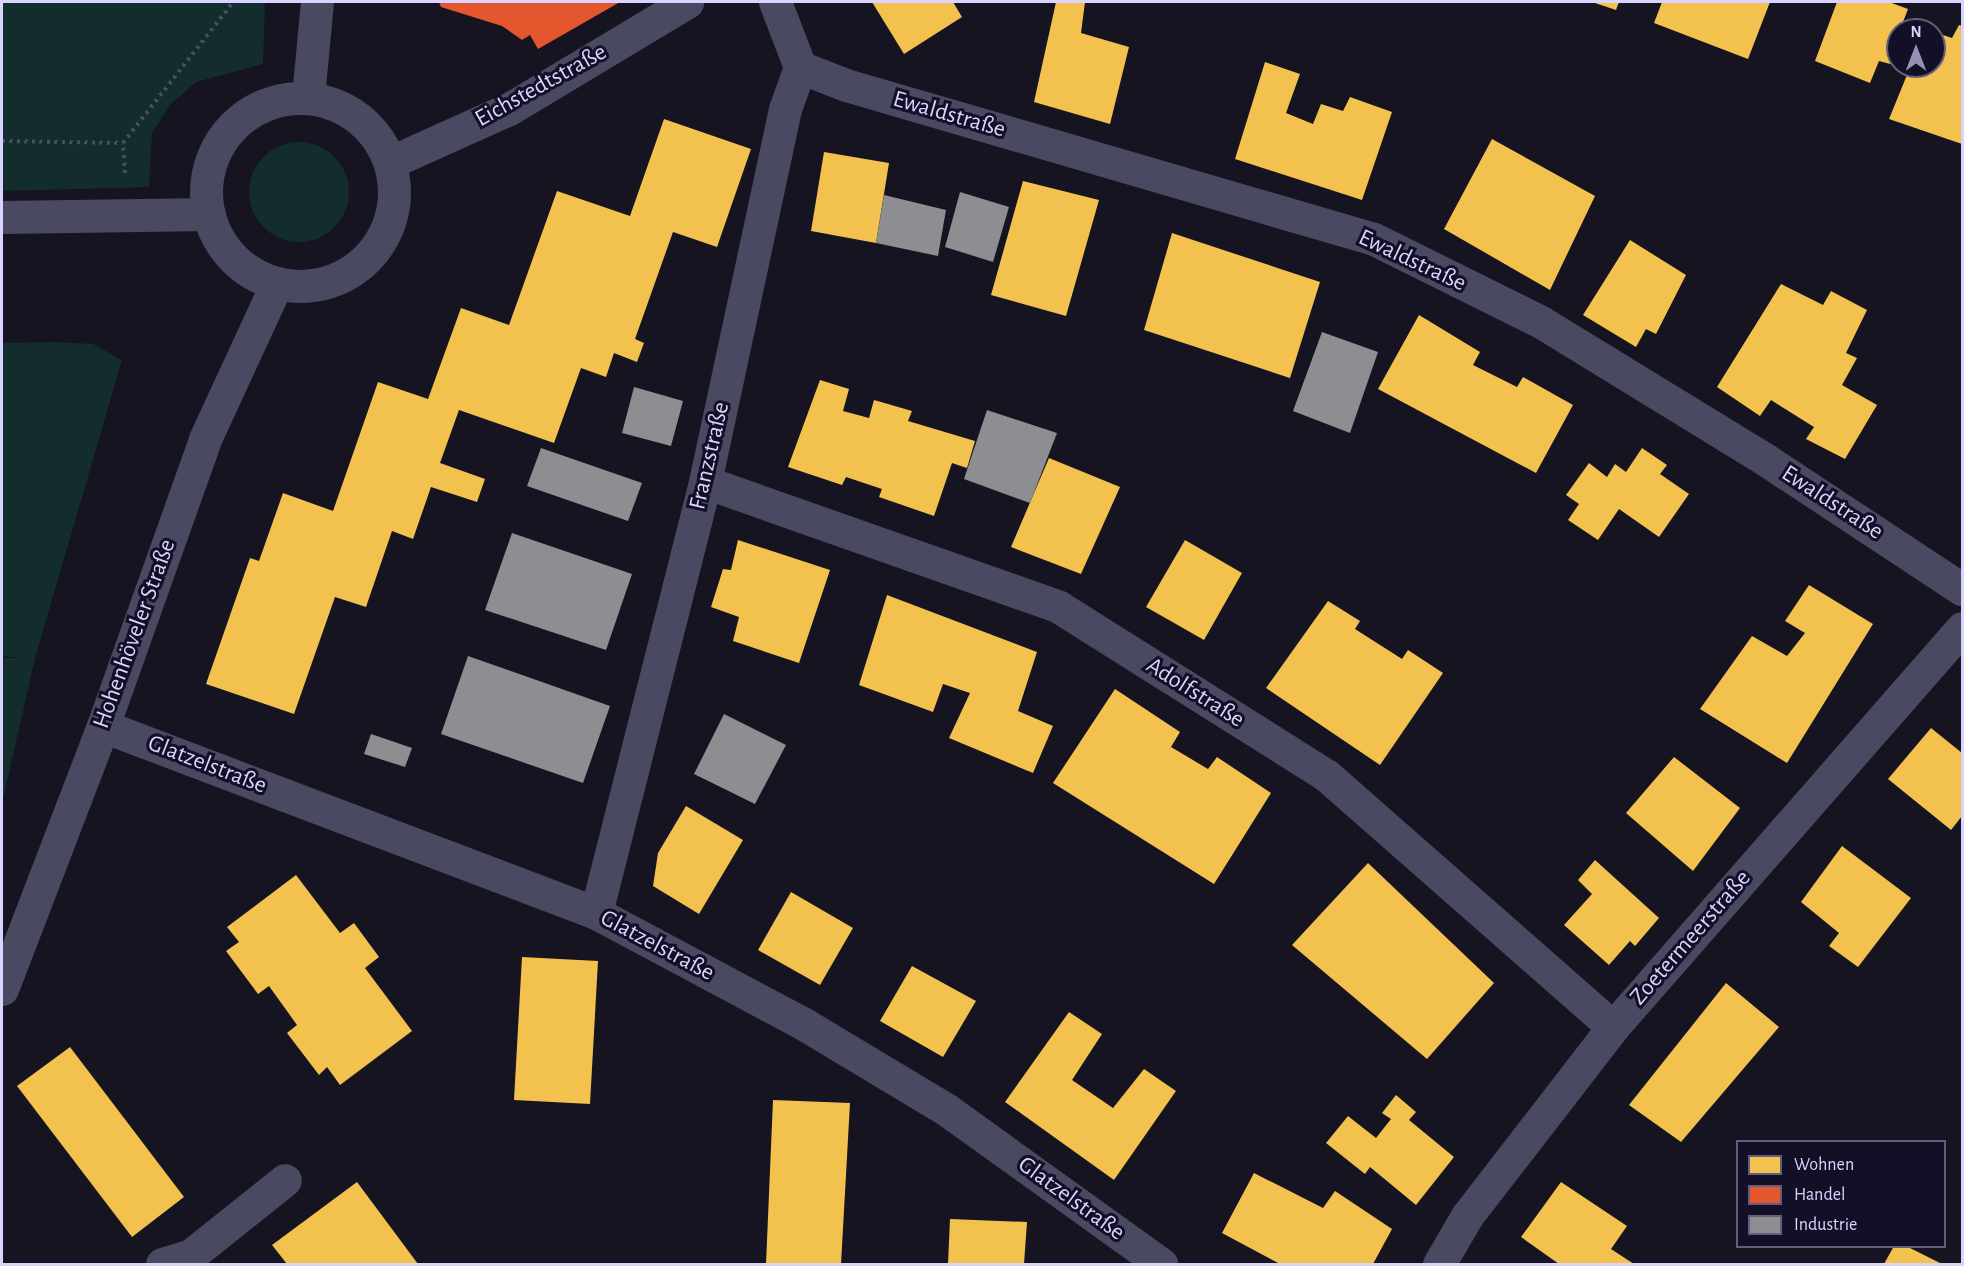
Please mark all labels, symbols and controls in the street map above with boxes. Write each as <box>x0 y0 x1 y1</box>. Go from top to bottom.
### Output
north arrow <box>1886 18 1946 78</box>
text: N <box>1910 24 1922 40</box>
street label: Eichstedtstraße <box>470 38 612 134</box>
street label: Ewaldstraße <box>889 85 1009 145</box>
street label: Ewaldstraße <box>1354 224 1470 298</box>
street label: Franzstraße <box>684 399 736 513</box>
street label: Ewaldstraße <box>1776 459 1888 547</box>
street label: Hohenhöveler Straße <box>87 536 183 732</box>
street label: Adolfstraße <box>1141 652 1249 734</box>
street label: Glatzelstraße <box>144 729 270 801</box>
street label: Zoetermeerstraße <box>1625 865 1757 1011</box>
street label: Glatzelstraße <box>595 904 719 988</box>
legend <box>1736 1140 1946 1248</box>
street label: Glatzelstraße <box>1012 1151 1130 1247</box>
text: Wohnen <box>1794 1156 1854 1174</box>
text: Handel <box>1794 1186 1845 1204</box>
text: Industrie <box>1794 1216 1857 1234</box>

